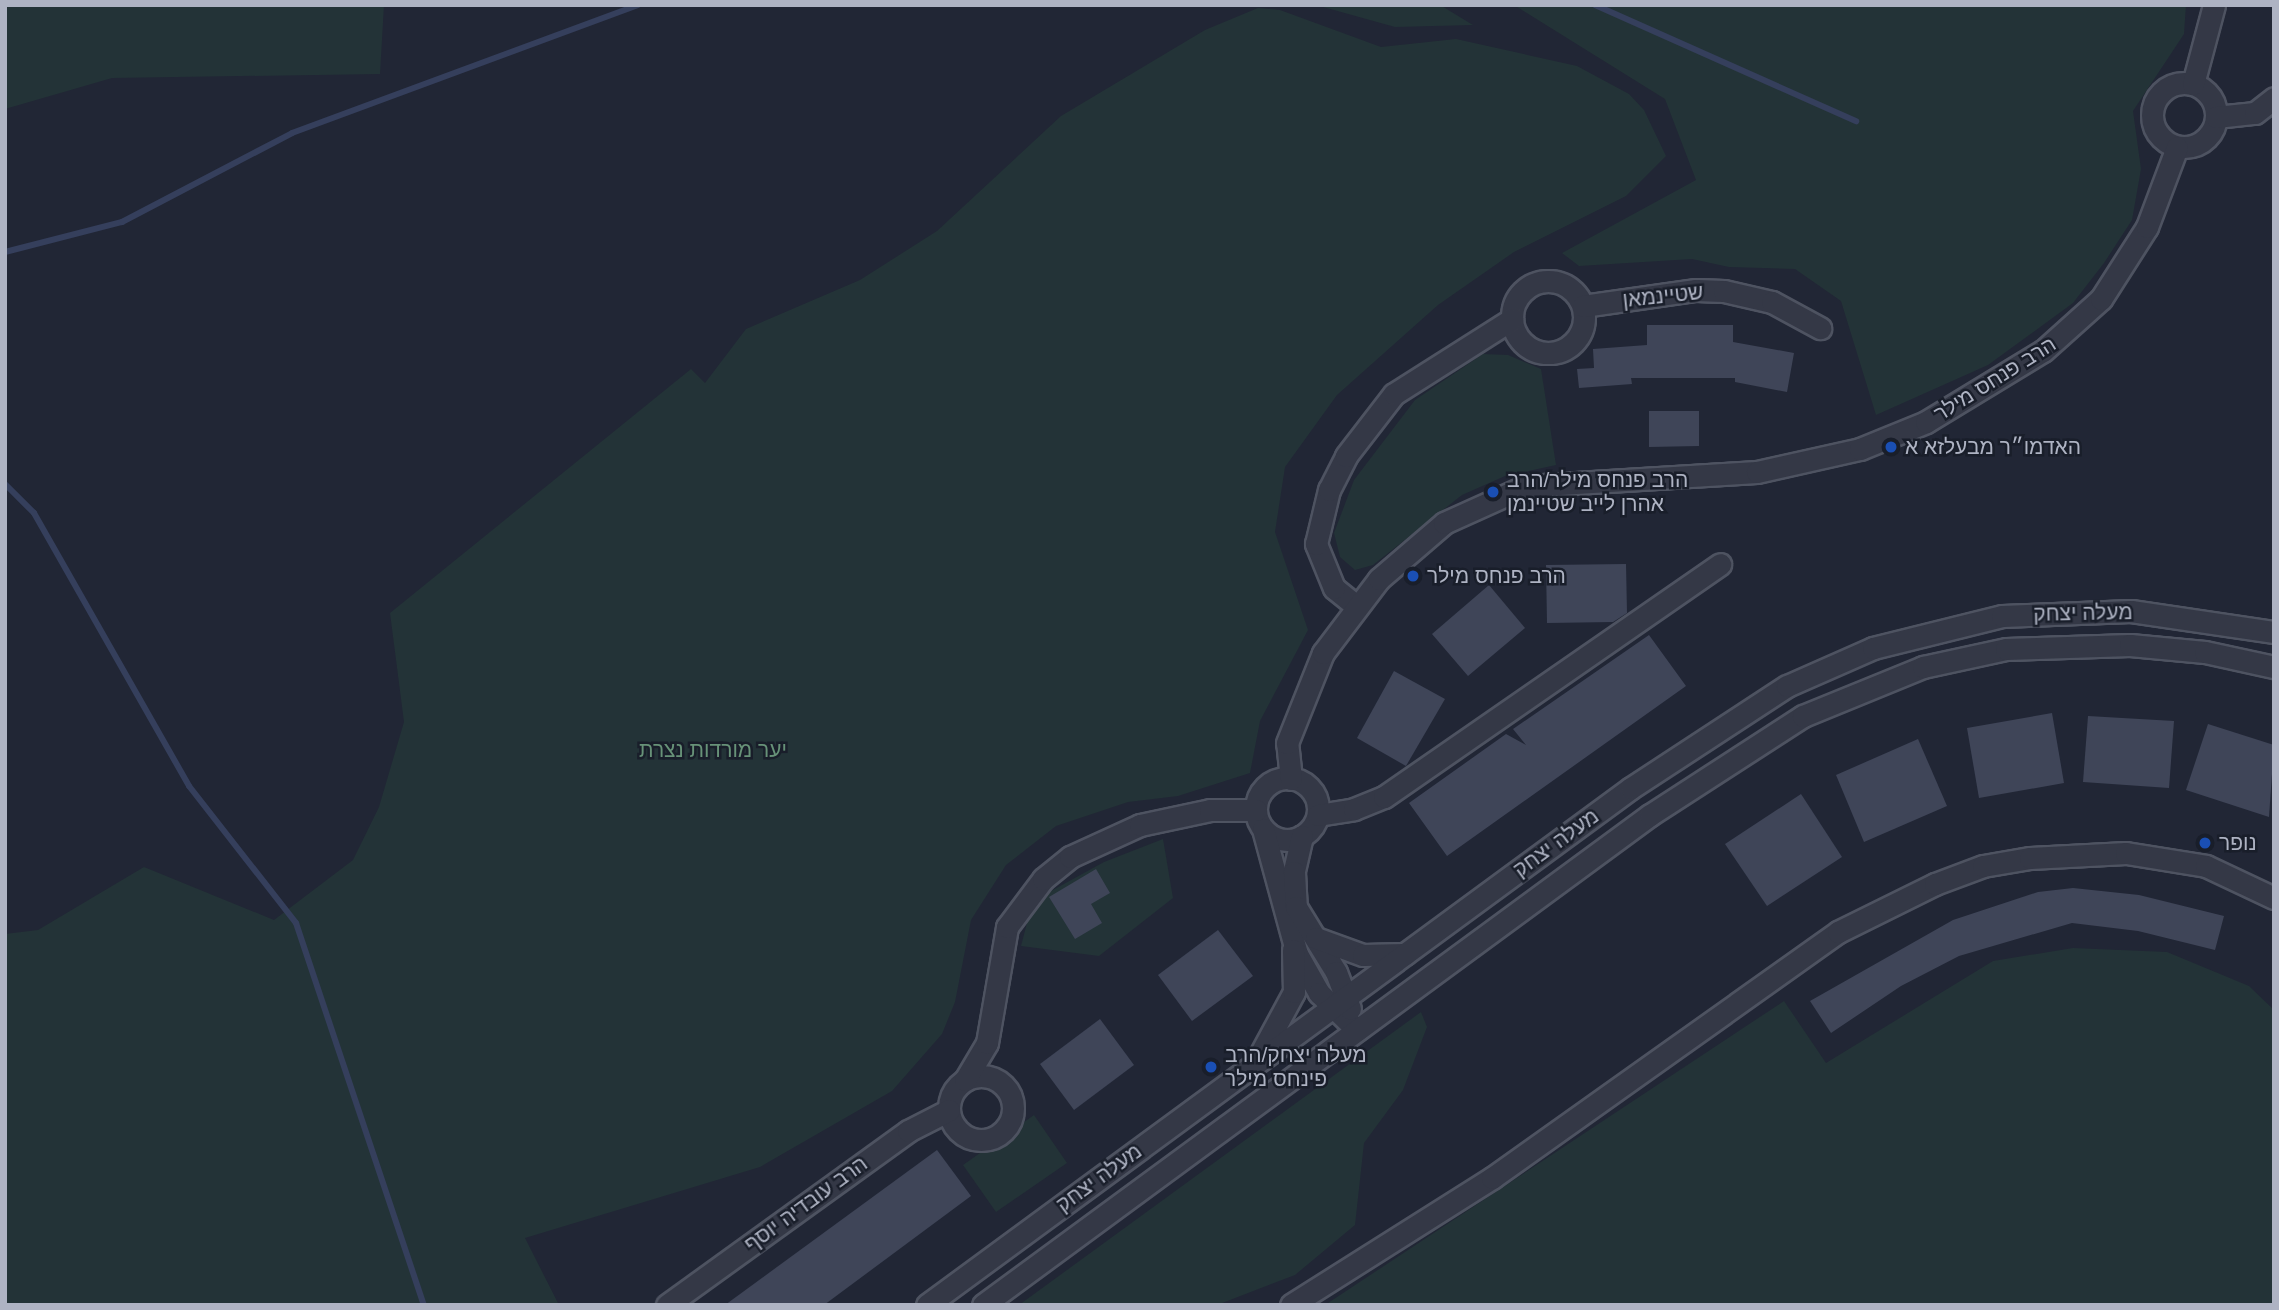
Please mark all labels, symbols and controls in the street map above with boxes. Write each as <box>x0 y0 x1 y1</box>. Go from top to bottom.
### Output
street label: שטיינמאן <box>1621 279 1705 313</box>
street label: הרב פנחס מילר <box>1929 332 2061 426</box>
place label: האדמו״ר מבעלזא א <box>1905 434 2081 460</box>
marker: האדמו״ר מבעלזא א <box>1883 439 1899 455</box>
place label: הרב פנחס מילר/הרב אהרן לייב שטיינמן <box>1507 467 1688 517</box>
marker: הרב פנחס מילר/הרב אהרן לייב שטיינמן <box>1485 484 1501 500</box>
place label: הרב פנחס מילר <box>1427 563 1566 589</box>
marker: הרב פנחס מילר <box>1405 568 1421 584</box>
street label: מעלה יצחק <box>2033 600 2133 626</box>
park label: יער מורדות נצרת <box>639 737 787 763</box>
street label: מעלה יצחק <box>1508 804 1604 882</box>
place label: נופר <box>2219 830 2257 856</box>
marker: נופר <box>2197 835 2213 851</box>
place label: מעלה יצחק/הרב פינחס מילר <box>1225 1042 1367 1092</box>
marker: מעלה יצחק/הרב פינחס מילר <box>1203 1059 1219 1075</box>
street label: מעלה יצחק <box>1051 1139 1147 1217</box>
street label: הרב עובדיה יוסף <box>740 1151 872 1257</box>

